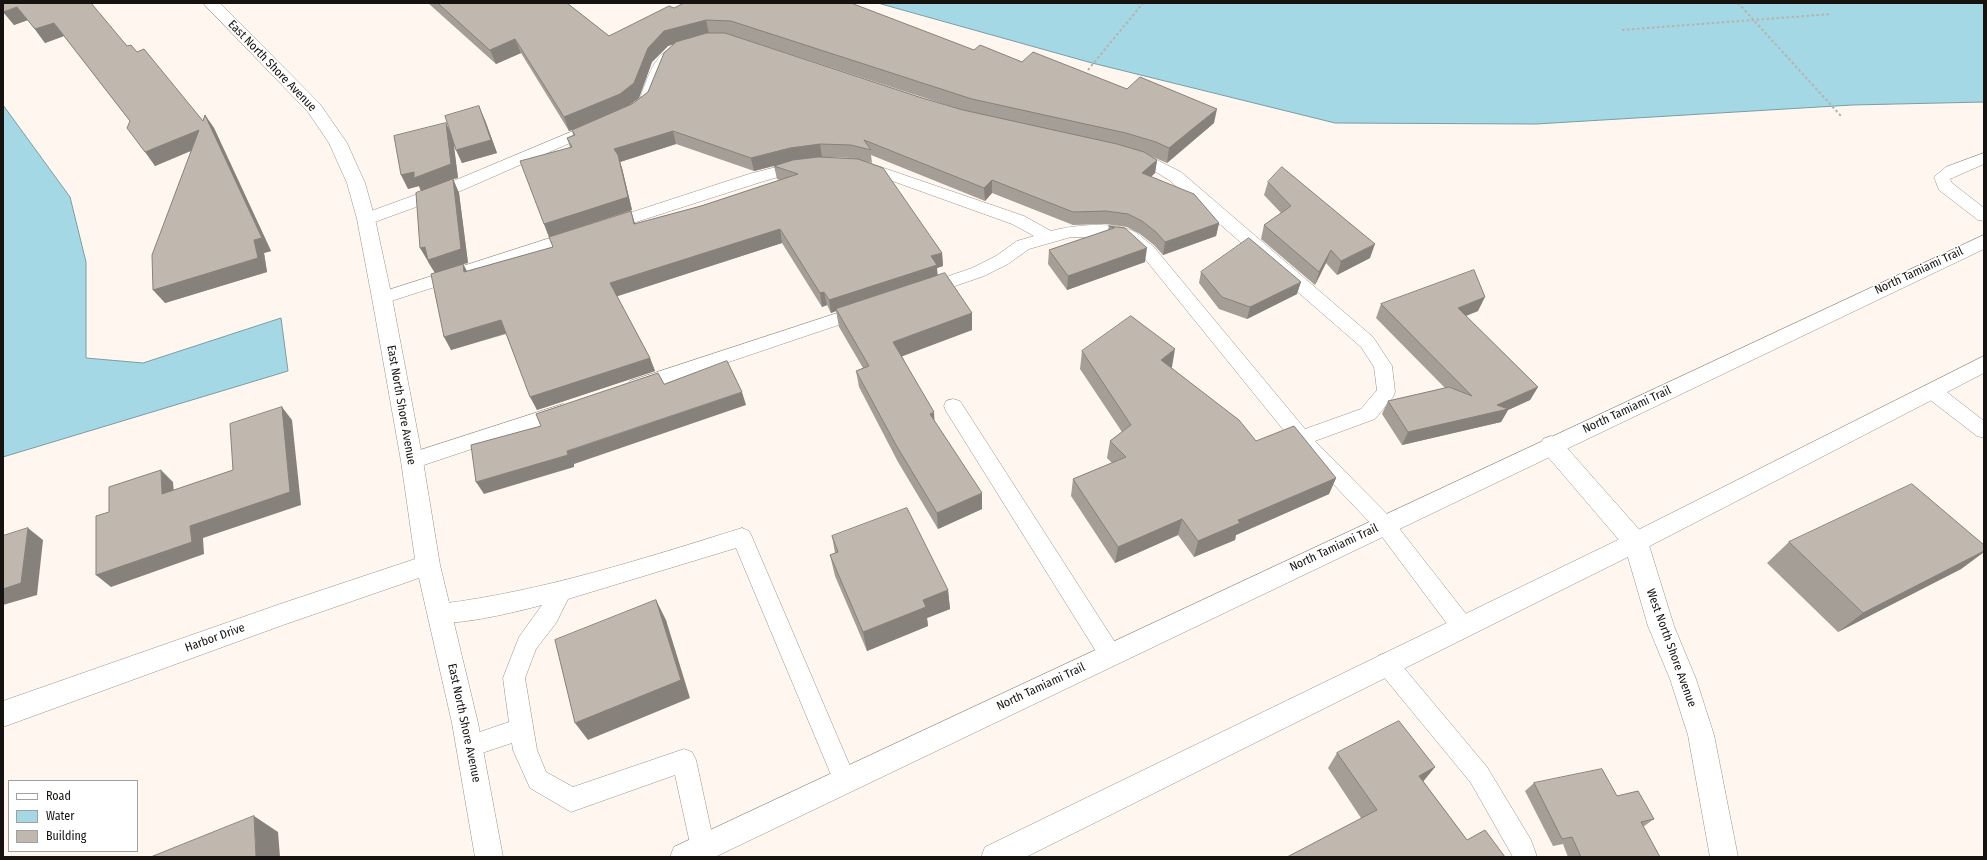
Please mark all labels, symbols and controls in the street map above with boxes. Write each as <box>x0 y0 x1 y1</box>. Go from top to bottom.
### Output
street label: East North Shore Avenue <box>225 17 319 115</box>
street label: North Tamiami Trail <box>1872 244 1966 298</box>
street label: East North Shore Avenue <box>383 344 419 466</box>
street label: North Tamiami Trail <box>1580 383 1674 437</box>
street label: North Tamiami Trail <box>1287 521 1381 575</box>
street label: West North Shore Avenue <box>1643 587 1699 709</box>
street label: Harbor Drive <box>183 621 247 655</box>
street label: North Tamiami Trail <box>994 660 1088 714</box>
street label: East North Shore Avenue <box>444 662 484 784</box>
legend <box>8 780 138 852</box>
text: Road <box>46 789 71 803</box>
text: Water <box>46 809 74 823</box>
text: Building <box>46 829 86 843</box>

